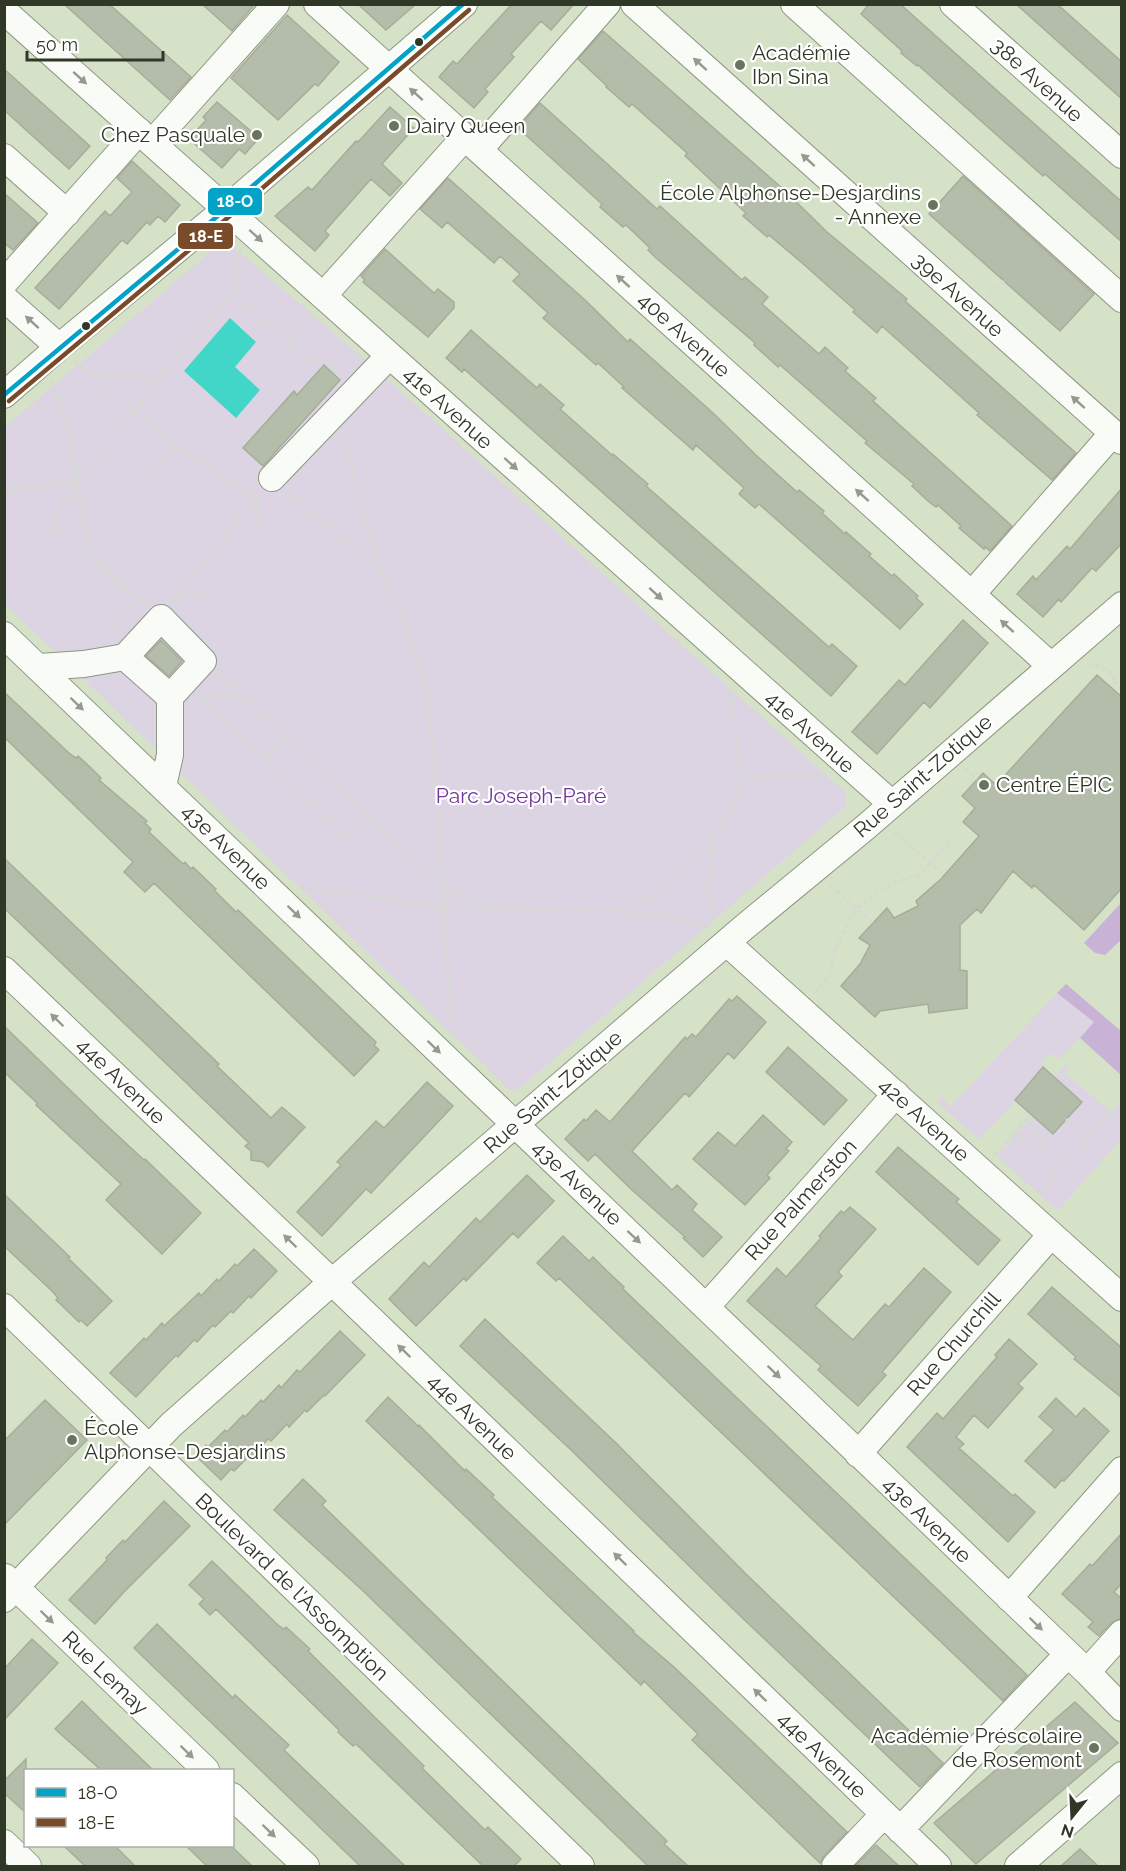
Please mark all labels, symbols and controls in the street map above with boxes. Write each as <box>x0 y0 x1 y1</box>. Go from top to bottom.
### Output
scale bar <box>27 24 164 62</box>
street label: 38e Avenue <box>986 32 1088 127</box>
text: 50 m <box>36 34 78 55</box>
unlabelled marker <box>413 36 425 48</box>
place label: Académie Ibn Sina <box>752 40 850 89</box>
one-way arrow <box>693 57 708 71</box>
marker: Académie Ibn Sina <box>733 58 747 72</box>
one-way arrow <box>72 71 87 85</box>
one-way arrow <box>409 88 424 101</box>
place label: Dairy Queen <box>406 113 526 138</box>
marker: Dairy Queen <box>387 119 401 133</box>
place label: Chez Pasquale <box>101 122 245 147</box>
marker: Chez Pasquale <box>250 128 264 142</box>
one-way arrow <box>801 154 816 167</box>
place label: École Alphonse-Desjardins - Annexe <box>660 180 921 229</box>
line badge: 18-O <box>207 187 263 216</box>
text: 18-O <box>217 192 253 211</box>
marker: École Alphonse-Desjardins - Annexe <box>926 198 940 212</box>
line badge: 18-E <box>177 222 234 250</box>
text: 18-E <box>189 227 223 246</box>
one-way arrow <box>249 229 264 243</box>
street label: 39e Avenue <box>908 247 1009 342</box>
one-way arrow <box>616 275 631 288</box>
street label: 40e Avenue <box>633 287 735 382</box>
one-way arrow <box>25 316 40 329</box>
unlabelled marker <box>80 320 92 332</box>
street label: 41e Avenue <box>399 361 498 454</box>
one-way arrow <box>1071 396 1086 409</box>
one-way arrow <box>503 457 518 470</box>
one-way arrow <box>855 489 870 502</box>
one-way arrow <box>648 587 663 600</box>
one-way arrow <box>1000 620 1015 633</box>
street label: 41e Avenue <box>761 685 860 778</box>
one-way arrow <box>70 697 85 711</box>
street label: Rue Saint-Zotique <box>848 709 997 842</box>
place label: Centre ÉPIC <box>996 772 1112 797</box>
marker: Centre ÉPIC <box>977 778 991 792</box>
park label: Parc Joseph-Paré <box>436 783 606 808</box>
street label: 43e Avenue <box>177 798 276 895</box>
one-way arrow <box>286 905 301 919</box>
one-way arrow <box>50 1013 65 1027</box>
street label: Rue Saint-Zotique <box>478 1025 627 1158</box>
street label: 44e Avenue <box>72 1032 171 1129</box>
one-way arrow <box>426 1040 440 1054</box>
street label: 42e Avenue <box>874 1072 975 1167</box>
street label: Rue Palmerston <box>740 1134 862 1265</box>
street label: 43e Avenue <box>527 1135 627 1230</box>
one-way arrow <box>626 1230 641 1244</box>
one-way arrow <box>283 1235 297 1249</box>
street label: Rue Churchill <box>902 1286 1006 1401</box>
one-way arrow <box>397 1344 411 1358</box>
one-way arrow <box>767 1365 782 1379</box>
street label: 44e Avenue <box>423 1368 522 1465</box>
place label: École Alphonse-Desjardins <box>84 1415 286 1464</box>
marker: École Alphonse-Desjardins <box>65 1433 79 1447</box>
street label: 43e Avenue <box>878 1471 977 1568</box>
street label: Boulevard de l'Assomption <box>191 1488 394 1686</box>
one-way arrow <box>612 1552 627 1566</box>
one-way arrow <box>39 1610 54 1624</box>
one-way arrow <box>1028 1616 1042 1630</box>
street label: Rue Lemay <box>57 1625 154 1720</box>
one-way arrow <box>753 1688 767 1702</box>
street label: 44e Avenue <box>773 1706 872 1803</box>
place label: Académie Préscolaire de Rosemont <box>871 1723 1082 1772</box>
marker: Académie Préscolaire de Rosemont <box>1087 1741 1101 1755</box>
one-way arrow <box>180 1745 195 1759</box>
legend <box>24 1769 234 1847</box>
text: 18-O <box>78 1782 118 1803</box>
north arrow <box>1042 1787 1102 1847</box>
text: 18-E <box>78 1812 115 1833</box>
text: N <box>1059 1820 1076 1842</box>
one-way arrow <box>262 1824 276 1838</box>

